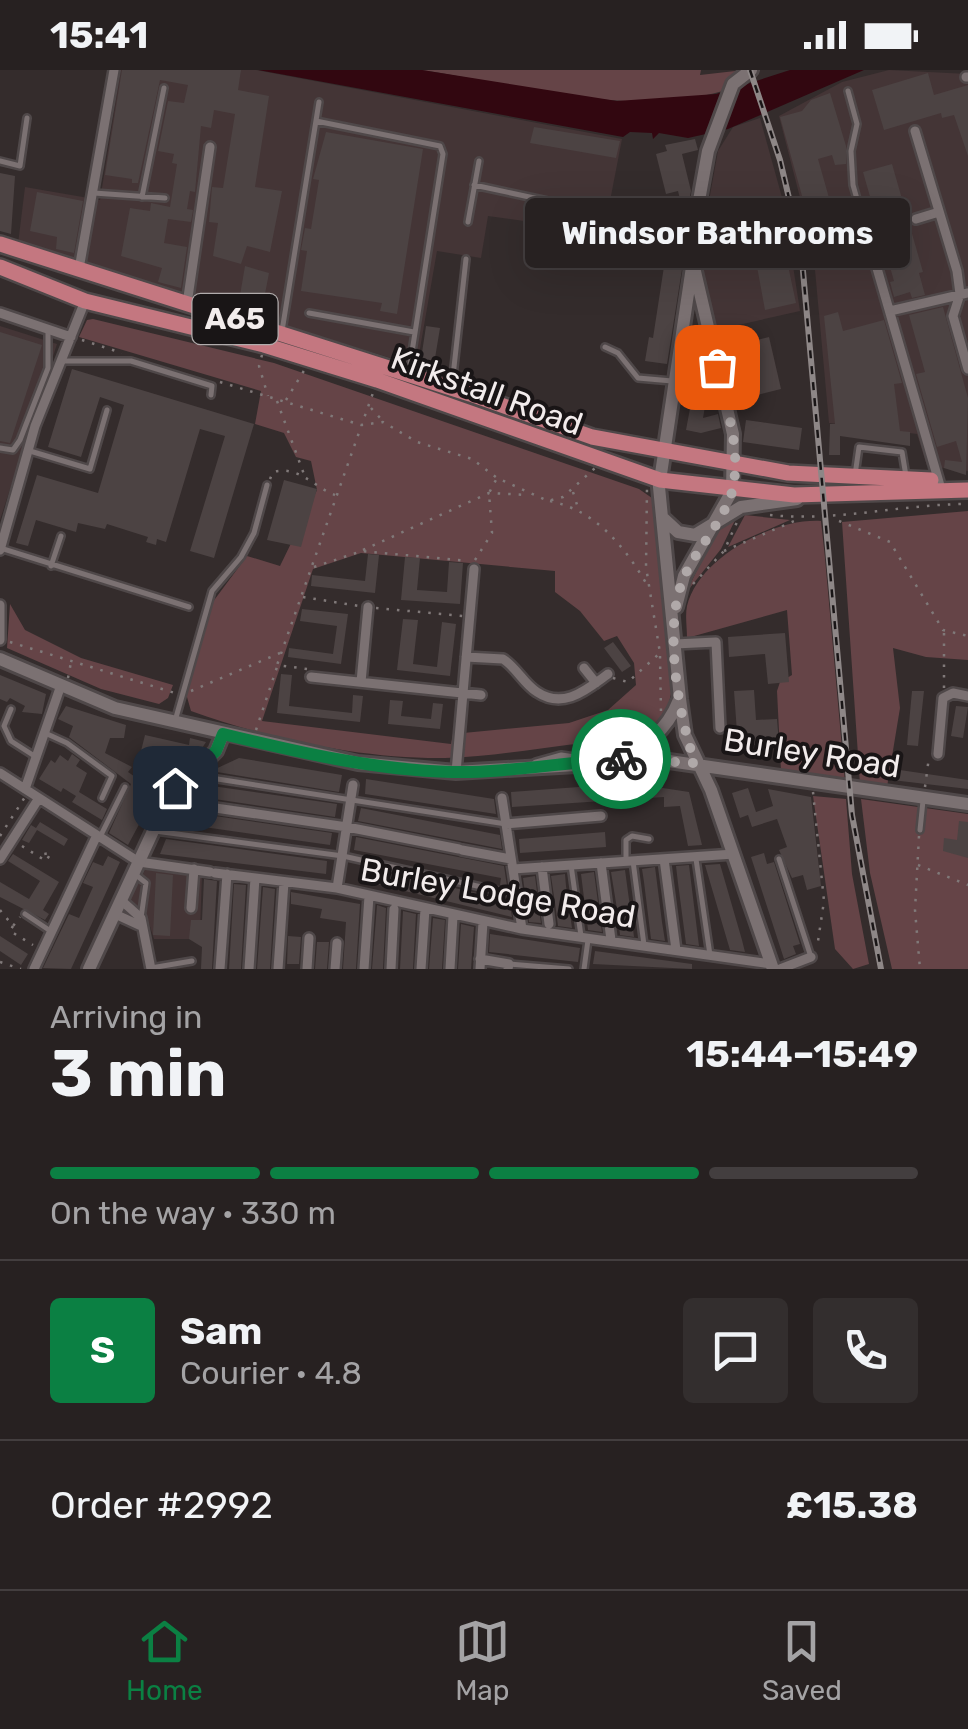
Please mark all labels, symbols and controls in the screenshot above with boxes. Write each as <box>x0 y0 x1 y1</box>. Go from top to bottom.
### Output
text: 15:41 <box>50 12 148 58</box>
callout: Windsor Bathrooms <box>524 197 910 267</box>
text: Windsor Bathrooms <box>562 214 874 252</box>
road number: A65 <box>192 294 278 344</box>
pin <box>675 325 760 410</box>
street label: Kirkstall Road <box>386 339 588 443</box>
icon: bag <box>690 340 745 395</box>
courier <box>571 709 671 809</box>
street label: Burley Road <box>721 720 903 786</box>
icon: bike <box>594 732 649 787</box>
pin <box>133 746 218 831</box>
icon: home <box>148 761 203 816</box>
street label: Burley Lodge Road <box>358 850 638 936</box>
text: Arriving in <box>50 998 202 1036</box>
text: 15:44–15:49 <box>686 1031 918 1077</box>
text: 3 min <box>50 1035 227 1112</box>
text: On the way · 330 m <box>50 1194 336 1232</box>
button: chat <box>683 1298 788 1403</box>
button: phone <box>813 1298 918 1403</box>
text: Sam <box>180 1308 262 1354</box>
text: S <box>90 1327 115 1373</box>
text: Courier · 4.8 <box>180 1354 362 1392</box>
text: Order #2992 <box>50 1482 273 1528</box>
text: £15.38 <box>786 1482 918 1528</box>
tab: Home <box>126 1614 203 1707</box>
tab: Map <box>455 1614 510 1707</box>
tab: Saved <box>762 1614 842 1707</box>

